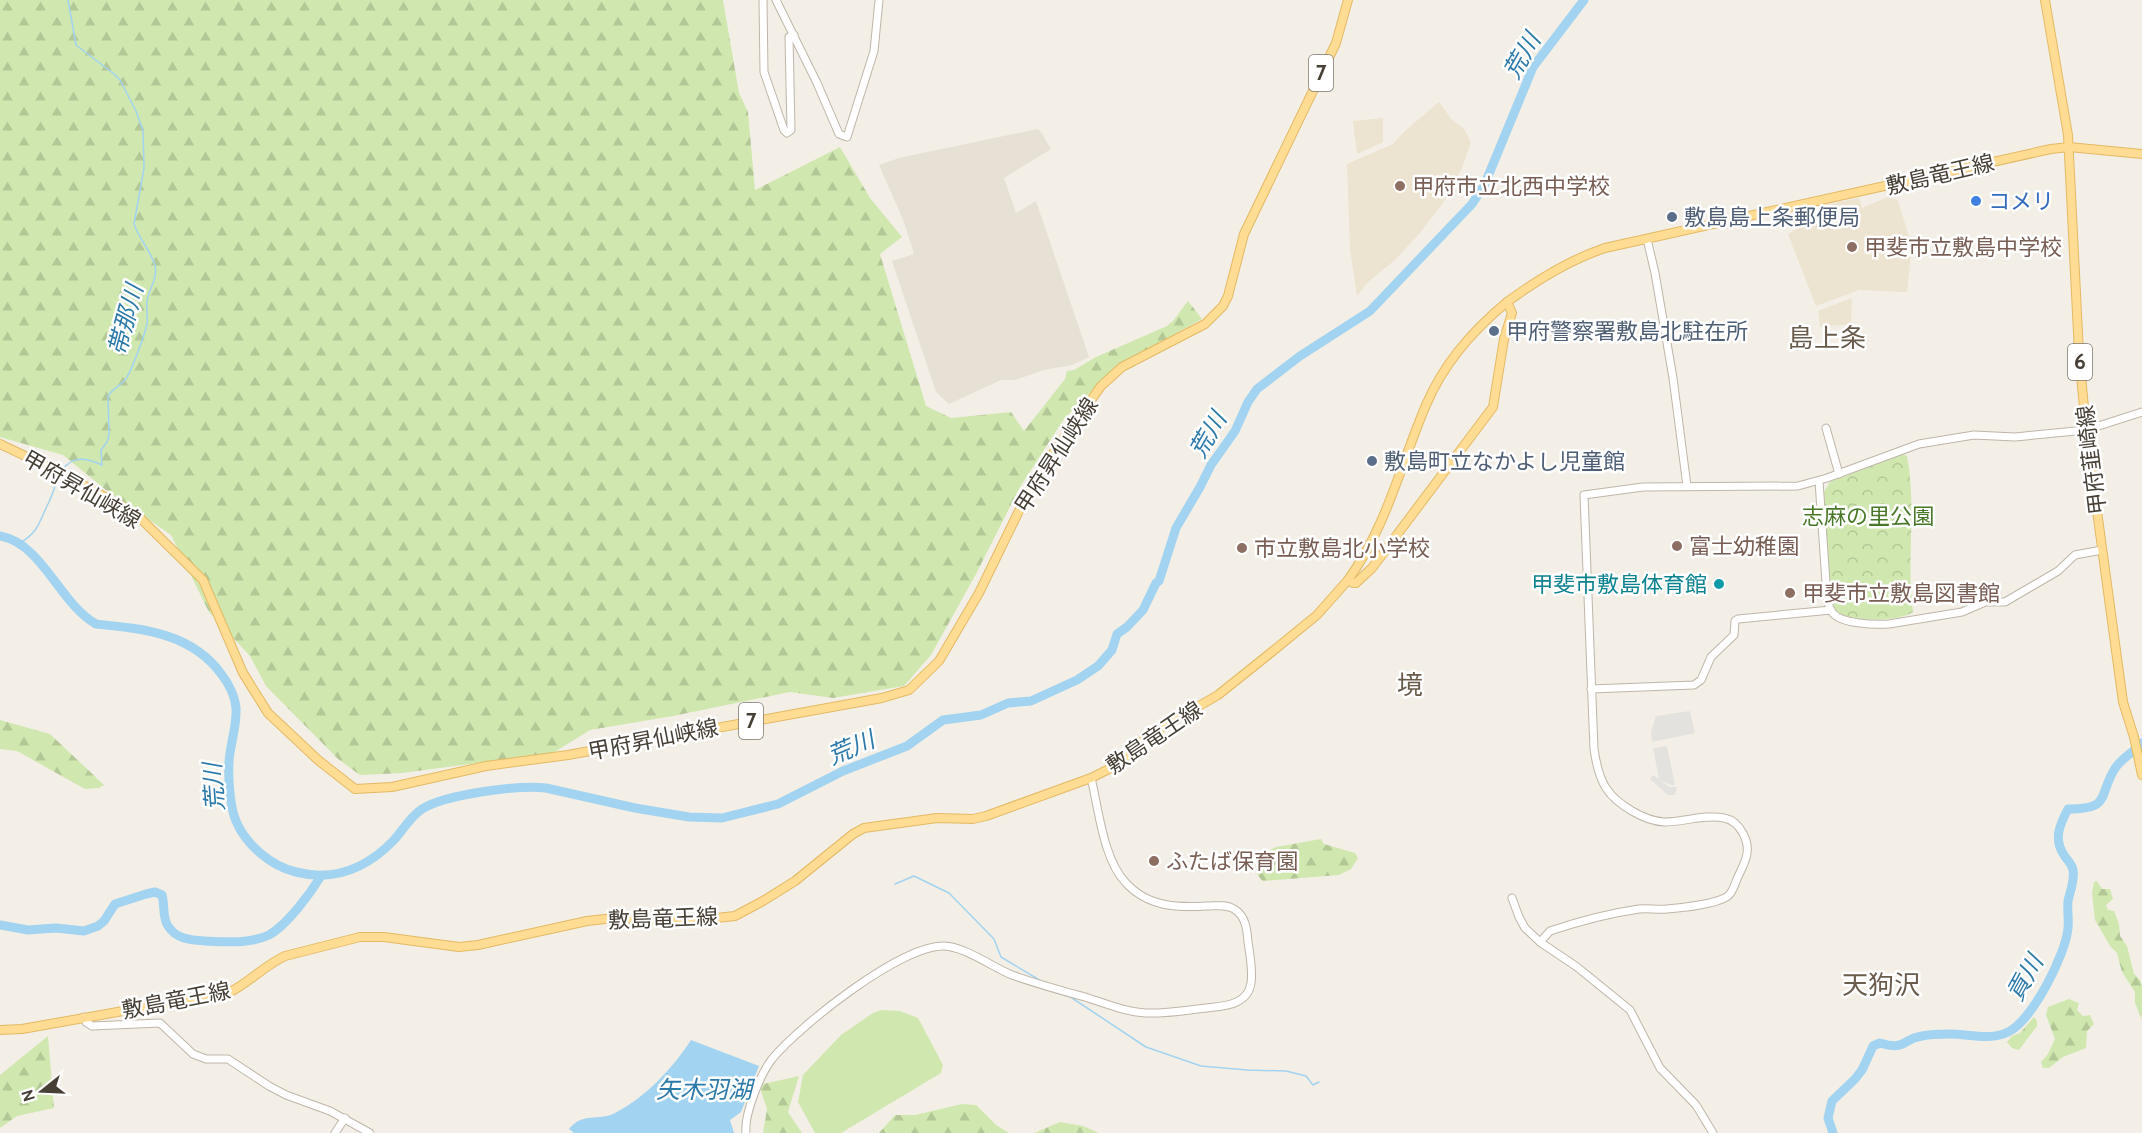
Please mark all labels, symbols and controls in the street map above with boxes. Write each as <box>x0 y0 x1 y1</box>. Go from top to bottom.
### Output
water label: 荒川 <box>1497 25 1548 84</box>
road number: 7 <box>1309 55 1333 91</box>
street label: 敷島竜王線 <box>1883 149 1997 200</box>
place label: 甲府市立北西中学校 <box>1412 173 1610 200</box>
marker: 甲府市立北西中学校 <box>1393 179 1407 193</box>
place label: コメリ <box>1988 188 2054 215</box>
marker: コメリ <box>1969 194 1983 208</box>
place label: 敷島島上条郵便局 <box>1684 204 1860 231</box>
marker: 敷島島上条郵便局 <box>1665 210 1679 224</box>
place label: 甲斐市立敷島中学校 <box>1864 234 2062 261</box>
marker: 甲斐市立敷島中学校 <box>1845 240 1859 254</box>
water label: 帯那川 <box>102 278 150 358</box>
place label: 甲府警察署敷島北駐在所 <box>1506 318 1748 345</box>
district label: 島上条 <box>1788 322 1866 354</box>
marker: 甲府警察署敷島北駐在所 <box>1487 324 1501 338</box>
road number: 6 <box>2068 344 2092 380</box>
street label: 甲府昇仙峡線 <box>1009 393 1104 518</box>
water label: 荒川 <box>1183 404 1234 463</box>
street label: 甲府韮崎線 <box>2071 404 2112 516</box>
street label: 甲府昇仙峡線 <box>18 445 146 534</box>
place label: 敷島町立なかよし児童館 <box>1384 448 1625 475</box>
marker: 敷島町立なかよし児童館 <box>1365 454 1379 468</box>
park label: 志麻の里公園 <box>1802 503 1934 530</box>
place label: 富士幼稚園 <box>1689 533 1799 560</box>
place label: 市立敷島北小学校 <box>1254 535 1430 562</box>
marker: 富士幼稚園 <box>1670 539 1684 553</box>
marker: 市立敷島北小学校 <box>1235 541 1249 555</box>
place label: 甲斐市敷島体育館 <box>1531 571 1707 598</box>
marker: 甲斐市敷島体育館 <box>1712 577 1726 591</box>
place label: 甲斐市立敷島図書館 <box>1802 580 2000 607</box>
marker: 甲斐市立敷島図書館 <box>1783 586 1797 600</box>
district label: 境 <box>1397 669 1423 701</box>
street label: 敷島竜王線 <box>1101 695 1207 779</box>
road number: 7 <box>739 703 763 739</box>
street label: 甲府昇仙峡線 <box>586 714 720 765</box>
water label: 荒川 <box>823 724 881 770</box>
water label: 荒川 <box>197 759 230 812</box>
place label: ふたば保育園 <box>1166 848 1298 875</box>
marker: ふたば保育園 <box>1147 854 1161 868</box>
street label: 敷島竜王線 <box>608 903 718 934</box>
water label: 貢川 <box>2000 947 2050 1006</box>
district label: 天狗沢 <box>1842 969 1920 1001</box>
street label: 敷島竜王線 <box>120 977 233 1024</box>
north arrow <box>12 1061 72 1121</box>
water label: 矢木羽湖 <box>656 1075 756 1104</box>
text: N <box>17 1087 39 1104</box>

